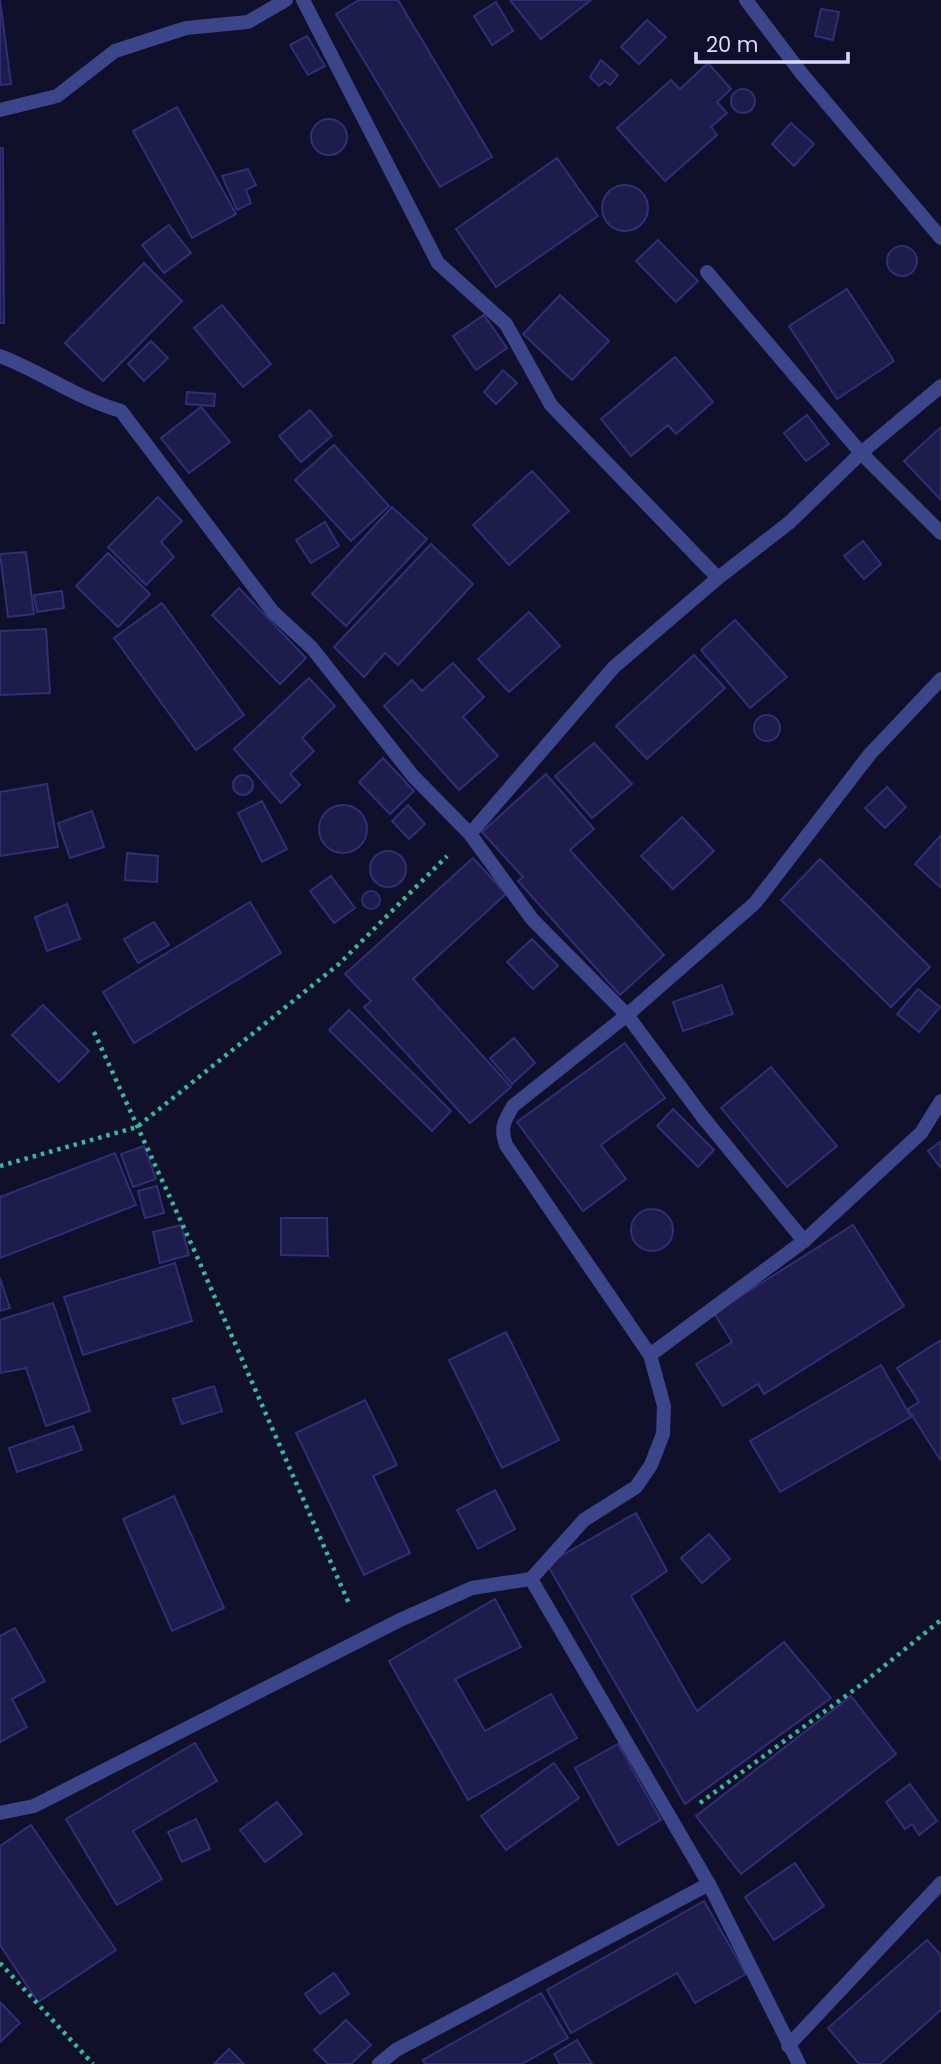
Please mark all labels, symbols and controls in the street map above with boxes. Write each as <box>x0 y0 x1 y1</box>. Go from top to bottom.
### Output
scale bar <box>696 21 848 65</box>
text: 20 m <box>706 30 759 59</box>

